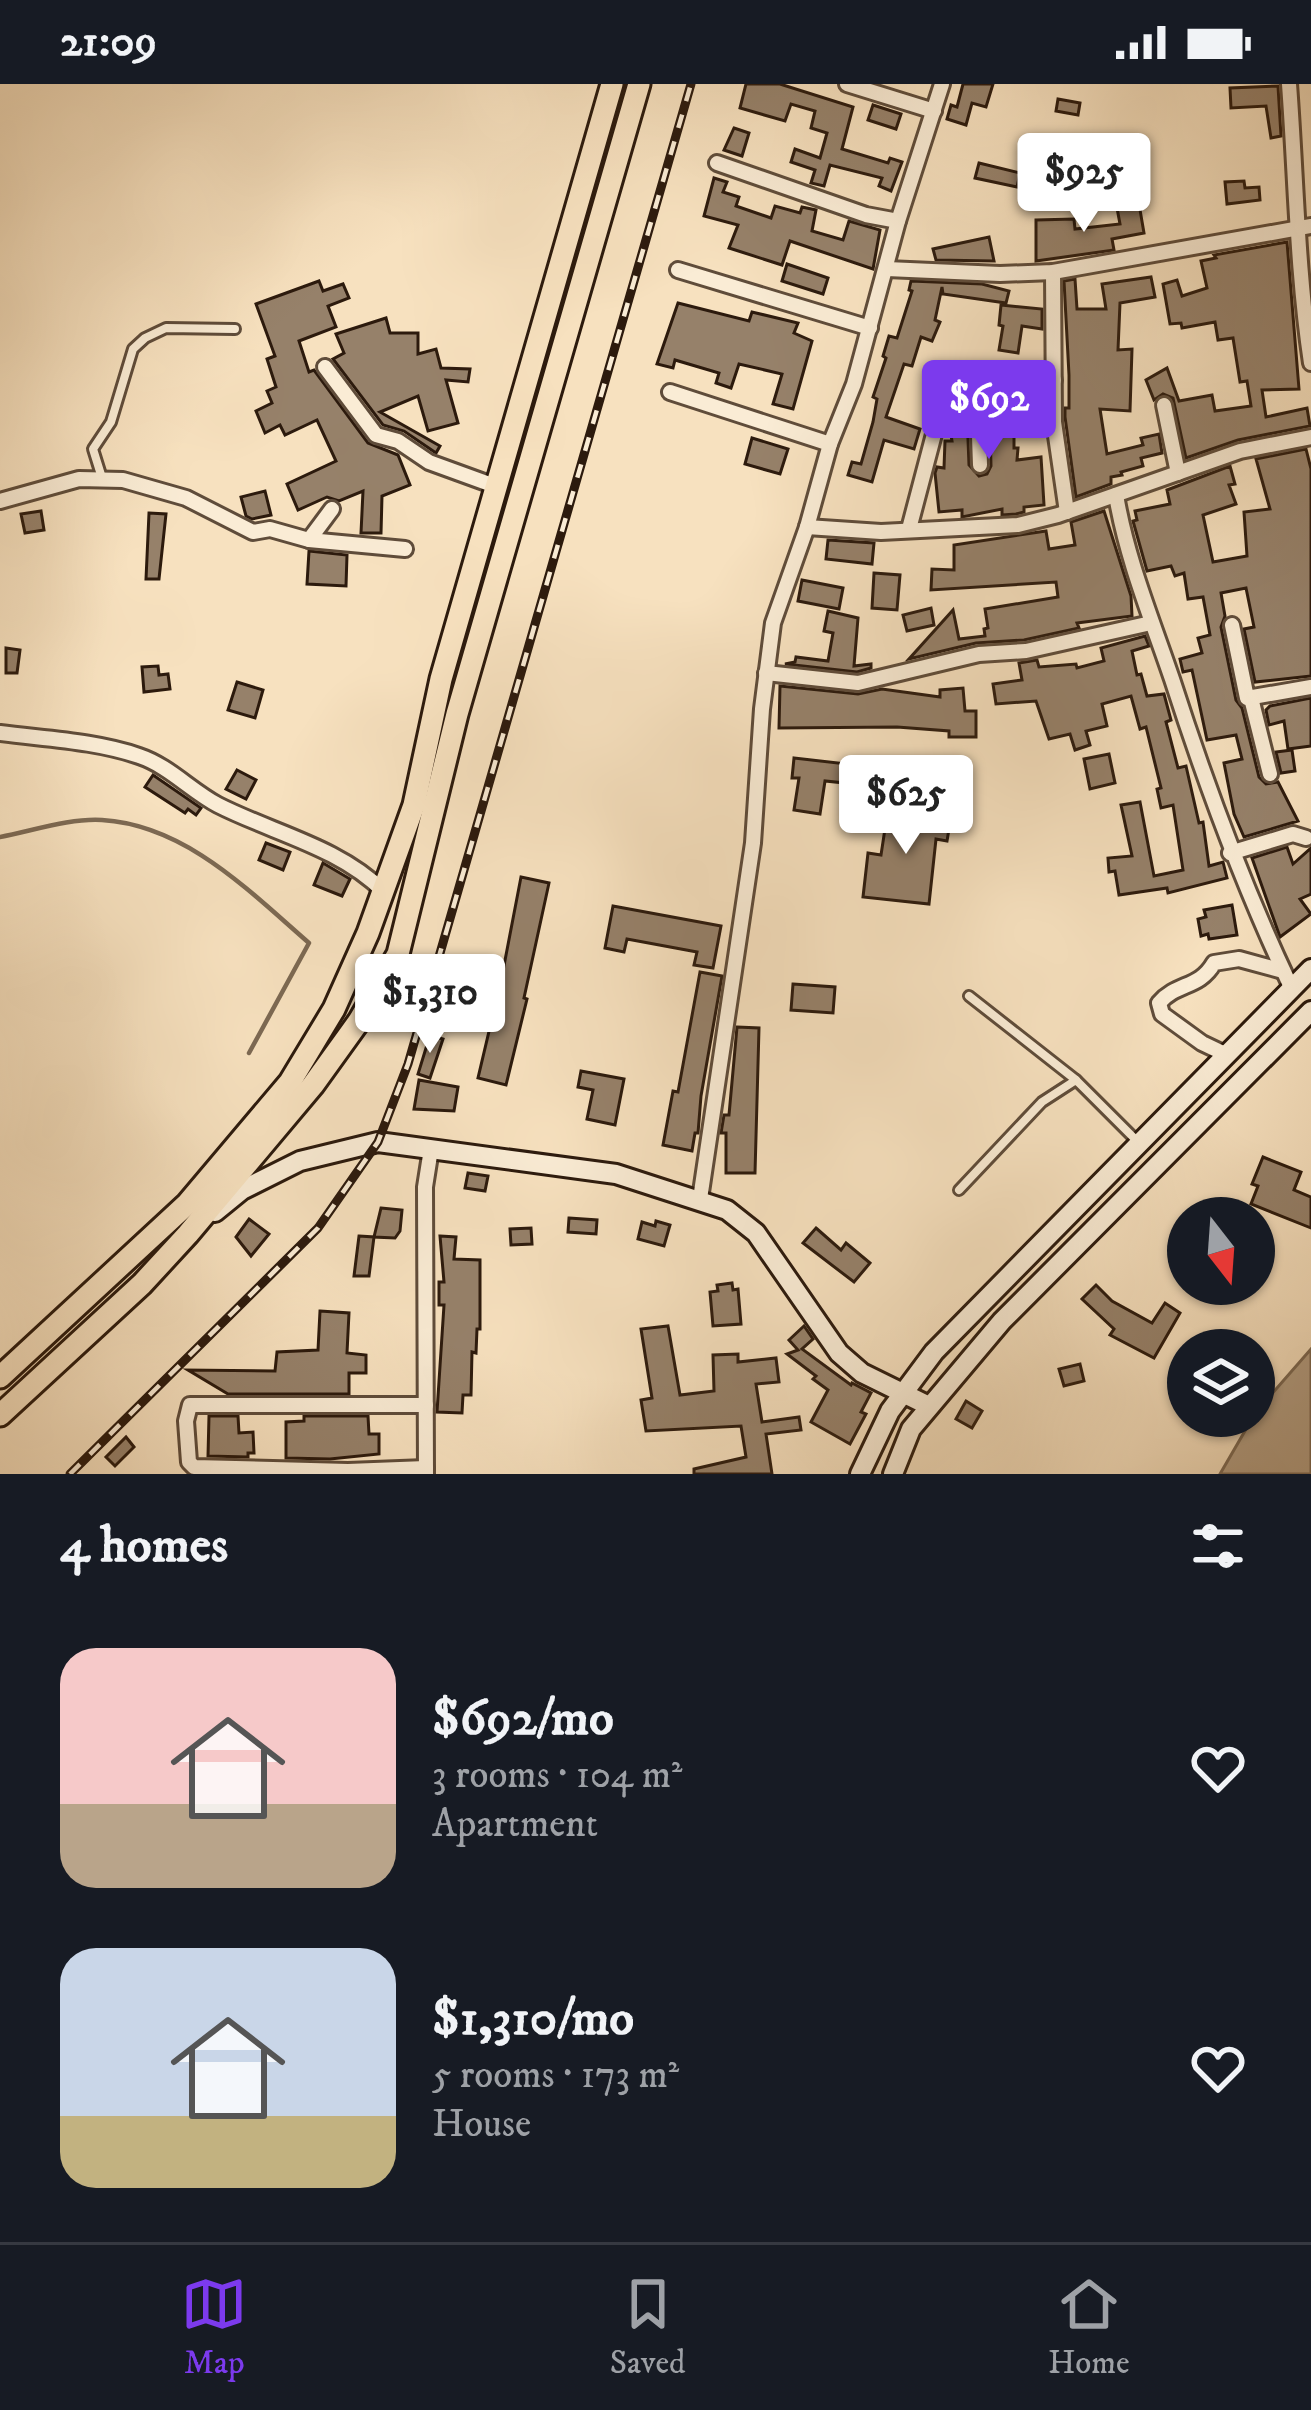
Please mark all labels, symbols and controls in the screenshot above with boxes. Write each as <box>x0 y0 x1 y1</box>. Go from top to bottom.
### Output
text: 21:09 <box>60 14 157 70</box>
pin: $925 <box>1013 133 1155 235</box>
text: $925 <box>1044 147 1124 196</box>
pin: $692 <box>918 360 1060 462</box>
text: $692 <box>949 374 1029 423</box>
pin: $625 <box>835 755 977 857</box>
text: $625 <box>866 769 946 818</box>
pin: $1,310 <box>332 954 528 1056</box>
text: $1,310 <box>382 968 478 1017</box>
north arrow <box>1167 1197 1275 1305</box>
map controls <box>1167 1197 1275 1437</box>
button: layers <box>1167 1329 1275 1437</box>
icon: filters <box>1185 1513 1251 1579</box>
text: 4 homes <box>60 1514 228 1578</box>
text: $692/mo <box>432 1687 614 1751</box>
icon: home <box>156 1696 300 1840</box>
icon: heart <box>1185 1735 1251 1801</box>
text: 3 rooms · 104 m² <box>432 1751 682 1800</box>
text: Apartment <box>432 1800 598 1849</box>
text: $1,310/mo <box>432 1987 634 2051</box>
icon: home <box>156 1996 300 2140</box>
icon: heart <box>1185 2035 1251 2101</box>
text: 5 rooms · 173 m² <box>432 2051 679 2100</box>
text: House <box>432 2100 531 2149</box>
tab: Map <box>181 2271 247 2384</box>
tab: Saved <box>610 2271 686 2384</box>
tab: Home <box>1048 2271 1130 2384</box>

